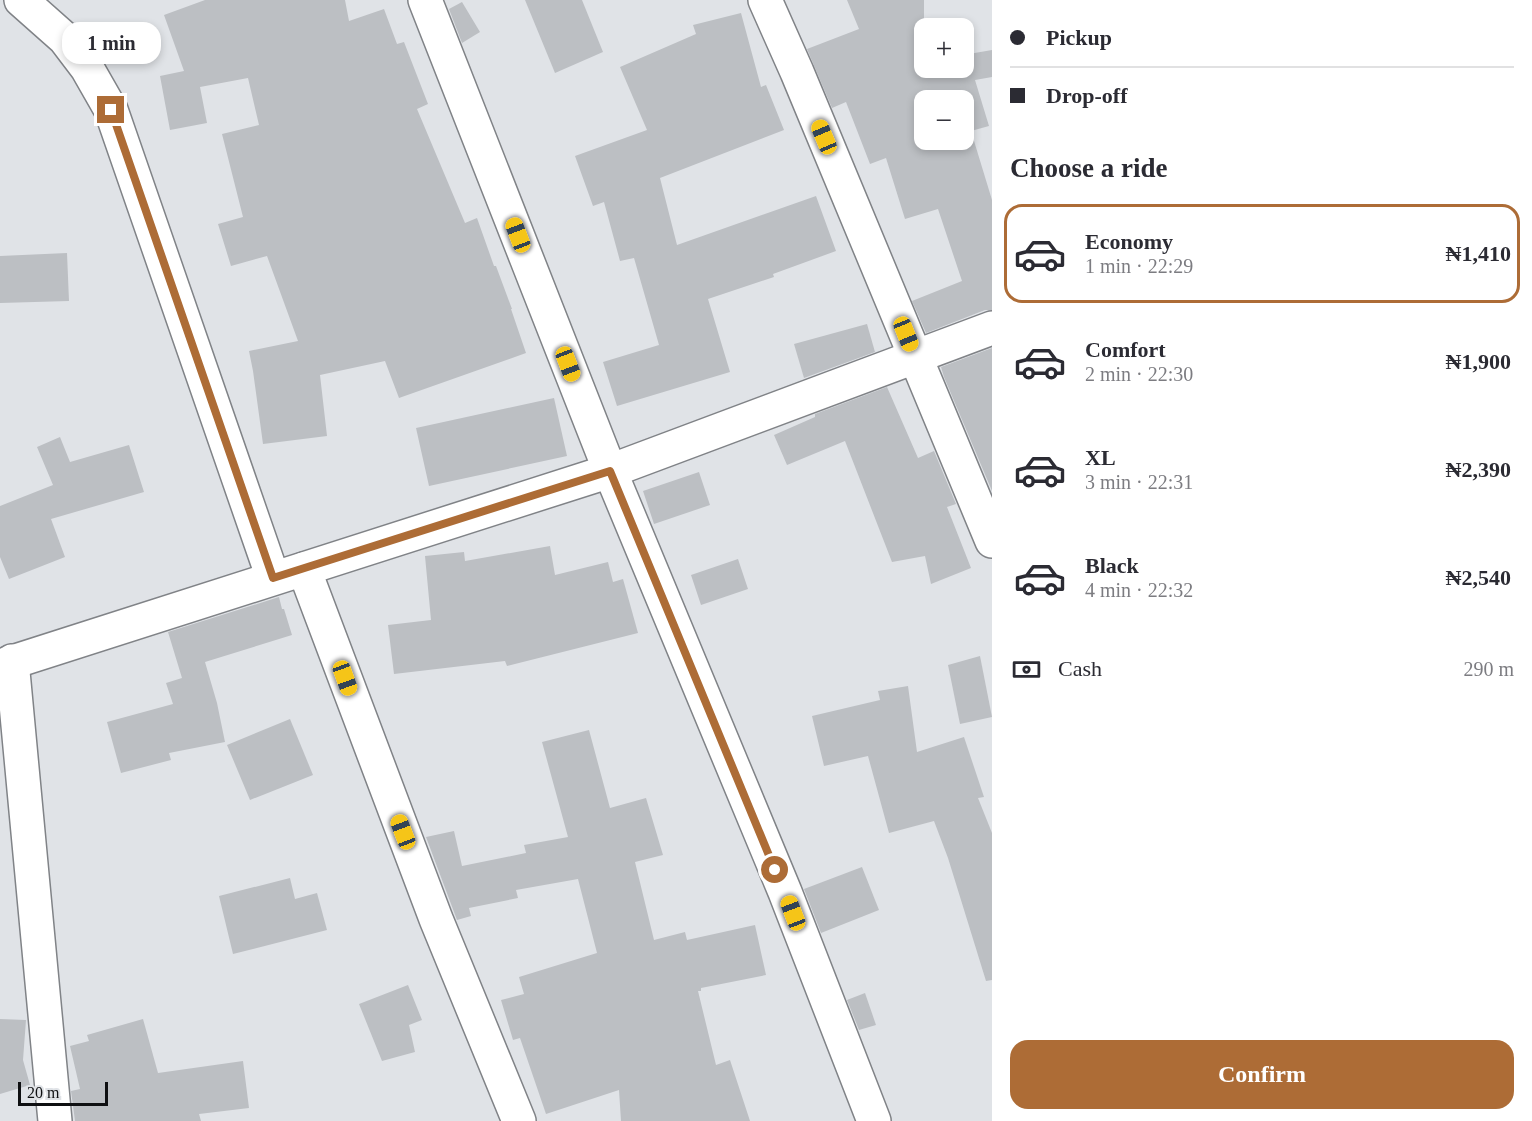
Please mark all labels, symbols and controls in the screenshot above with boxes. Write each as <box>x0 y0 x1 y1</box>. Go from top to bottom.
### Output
map controls <box>914 18 974 150</box>
button: + <box>914 18 974 78</box>
callout: 1 min <box>62 23 160 65</box>
text: Pickup <box>1046 25 1112 50</box>
text: 1 min <box>87 32 136 54</box>
text: Drop-off <box>1046 83 1127 108</box>
button: − <box>914 90 974 150</box>
route end <box>97 96 124 123</box>
car <box>809 117 839 157</box>
text: Choose a ride <box>1010 153 1168 183</box>
car <box>503 215 533 255</box>
icon: car <box>1013 227 1067 281</box>
text: Economy <box>1085 229 1173 254</box>
text: ₦1,410 <box>1446 241 1511 266</box>
text: 1 min · 22:29 <box>1085 255 1193 277</box>
car <box>891 314 921 354</box>
icon: car <box>1013 335 1067 389</box>
text: Comfort <box>1085 337 1166 362</box>
car <box>553 344 583 384</box>
text: ₦1,900 <box>1446 349 1511 374</box>
text: 2 min · 22:30 <box>1085 363 1193 385</box>
icon: car <box>1013 443 1067 497</box>
text: XL <box>1085 445 1116 470</box>
text: ₦2,390 <box>1446 457 1511 482</box>
text: 3 min · 22:31 <box>1085 471 1193 493</box>
icon: car <box>1013 551 1067 605</box>
text: Black <box>1085 553 1139 578</box>
text: ₦2,540 <box>1446 565 1511 590</box>
text: 4 min · 22:32 <box>1085 579 1193 601</box>
icon: cash <box>1010 653 1043 686</box>
text: Cash <box>1058 656 1102 681</box>
car <box>330 658 360 698</box>
text: 290 m <box>1463 658 1514 680</box>
car <box>388 812 418 852</box>
route start <box>761 856 788 883</box>
car <box>778 893 808 933</box>
button: Confirm <box>1010 1040 1514 1109</box>
scale bar <box>18 1079 108 1106</box>
text: 20 m <box>27 1084 59 1101</box>

